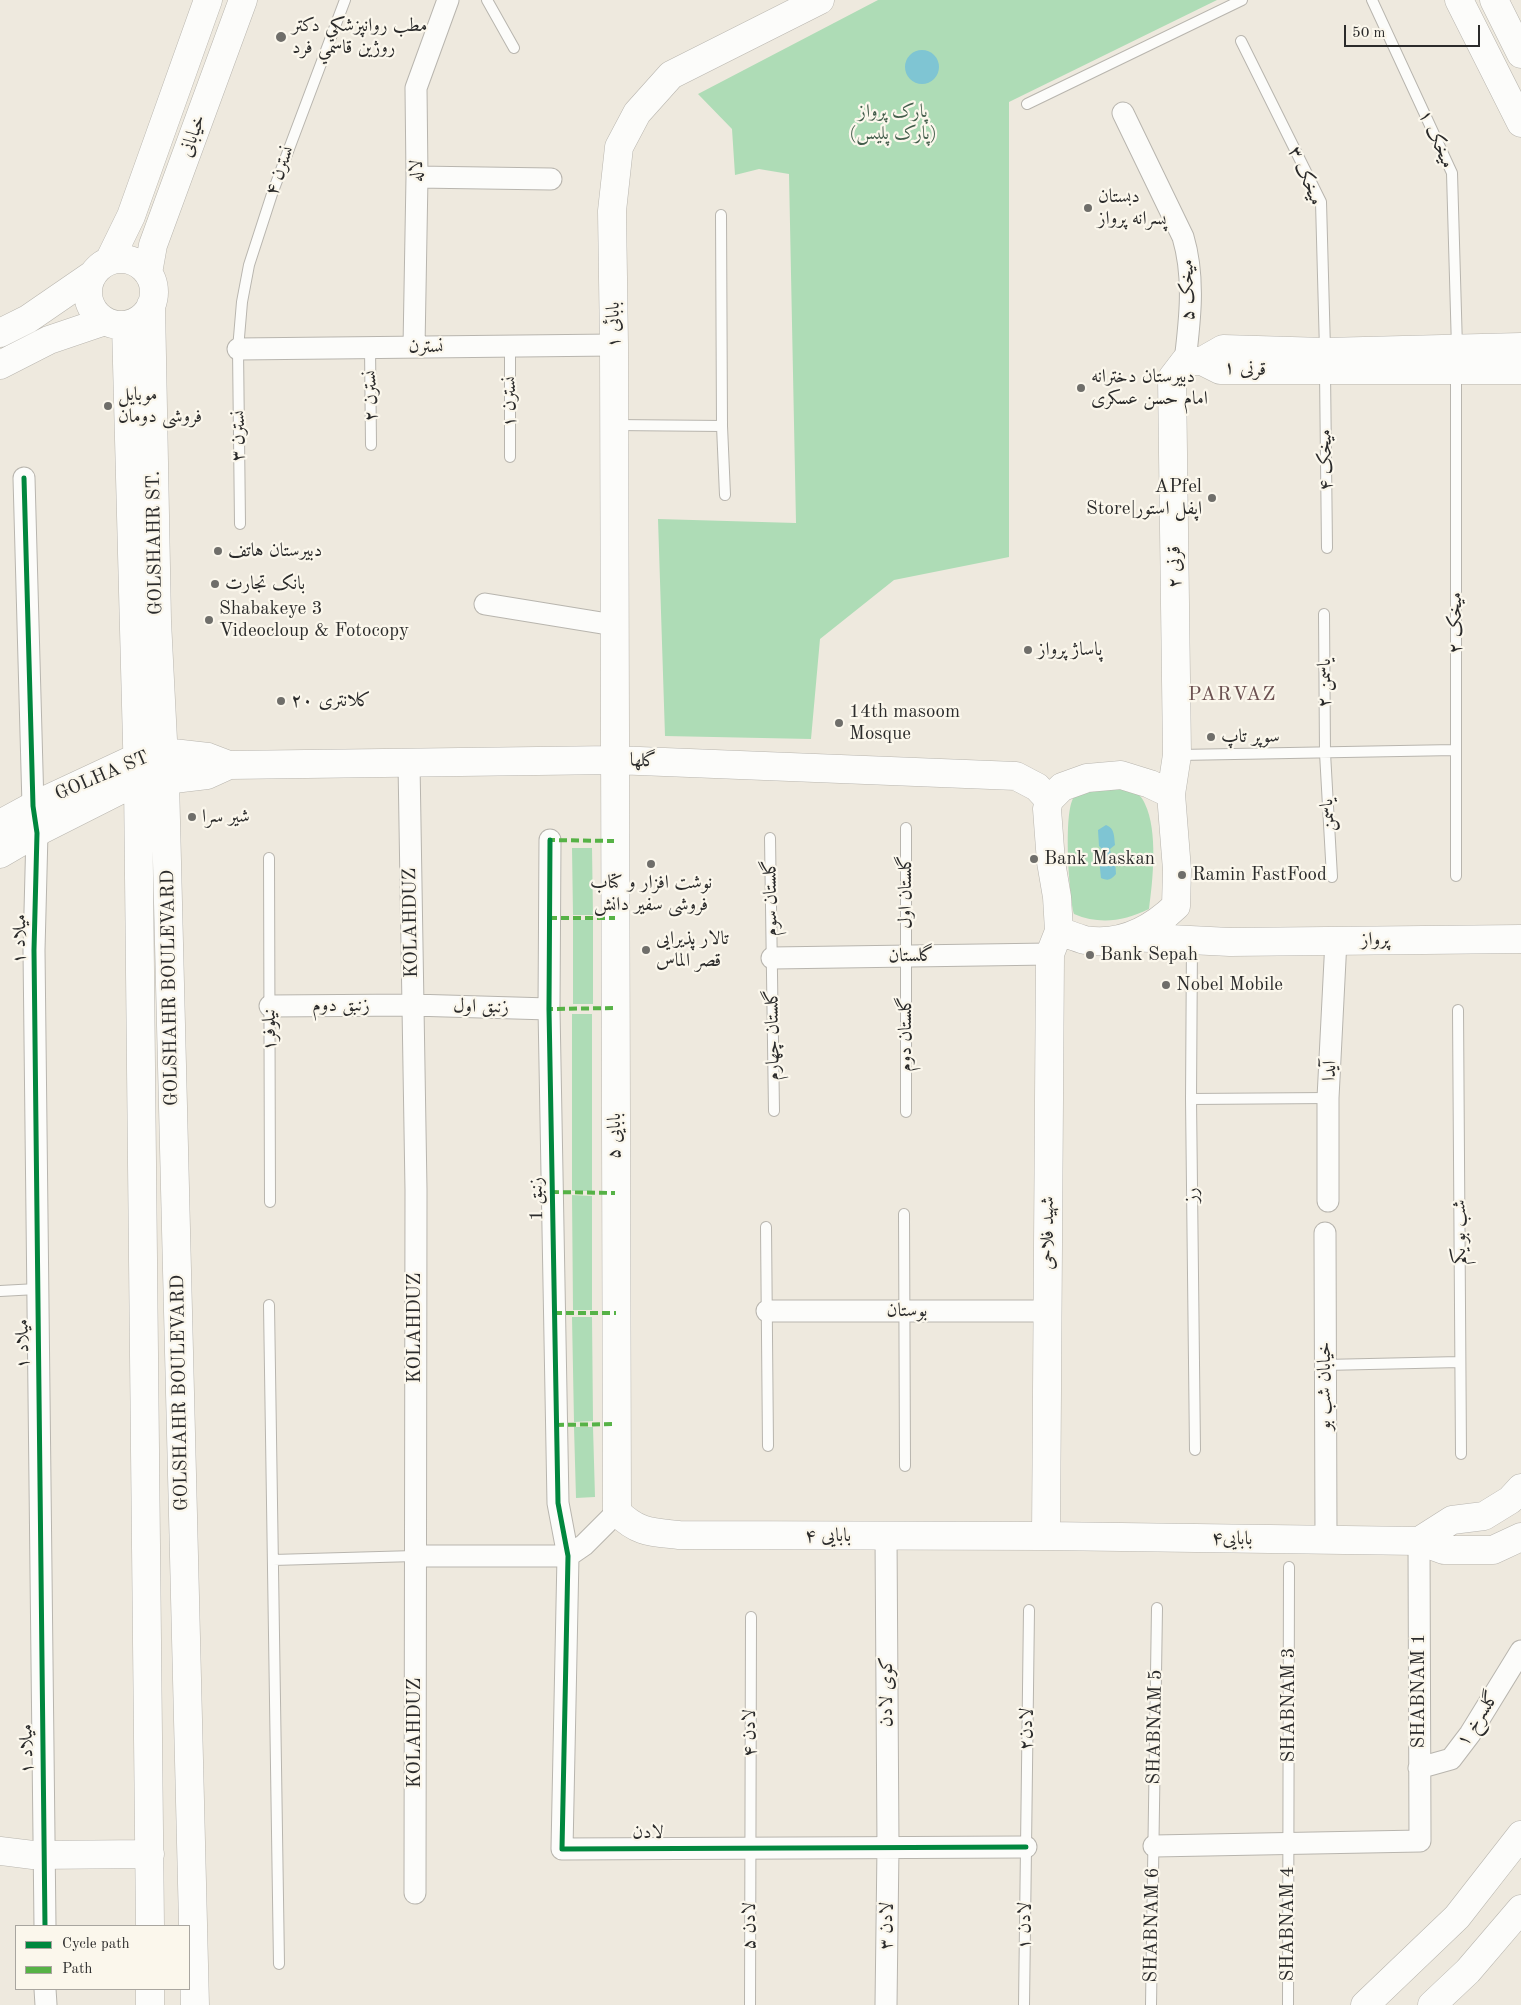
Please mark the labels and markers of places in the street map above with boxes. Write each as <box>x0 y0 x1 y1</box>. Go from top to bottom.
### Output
place label: مطب روانپزشكي دكتر روژين قاسمي فرد <box>292 15 427 59</box>
marker: مطب روانپزشكي دكتر روژين قاسمي فرد <box>274 30 288 44</box>
place label: دبستان پسرانه پرواز <box>1098 186 1167 230</box>
marker: دبستان پسرانه پرواز <box>1082 202 1094 214</box>
place label: دبیرستان دخترانه امام حسن عسکری <box>1091 366 1208 410</box>
marker: دبیرستان دخترانه امام حسن عسکری <box>1075 382 1087 394</box>
place label: موبایل فروشی دومان <box>118 384 202 428</box>
marker: موبایل فروشی دومان <box>102 400 114 412</box>
place label: APfel Store|اپفل استور <box>1086 476 1202 520</box>
marker: APfel Store|اپفل استور <box>1206 492 1218 504</box>
place label: دبیرستان هاتف <box>228 540 322 562</box>
marker: دبیرستان هاتف <box>212 545 224 557</box>
place label: بانک تجارت <box>225 573 305 595</box>
marker: بانک تجارت <box>209 578 221 590</box>
place label: Shabakeye 3 Videocloup & Fotocopy <box>219 598 409 642</box>
marker: Shabakeye 3 Videocloup & Fotocopy <box>203 614 215 626</box>
place label: پاساژ پرواز <box>1038 639 1102 661</box>
marker: پاساژ پرواز <box>1022 644 1034 656</box>
place label: کلانتری ۲۰ <box>291 690 371 712</box>
marker: کلانتری ۲۰ <box>275 695 287 707</box>
place label: 14th masoom Mosque <box>849 701 960 745</box>
marker: 14th masoom Mosque <box>833 717 845 729</box>
place label: سوپر تاپ <box>1221 726 1280 748</box>
marker: سوپر تاپ <box>1205 731 1217 743</box>
place label: شیر سرا <box>202 806 250 828</box>
marker: شیر سرا <box>186 811 198 823</box>
place label: Bank Maskan <box>1044 848 1155 870</box>
marker: Bank Maskan <box>1028 853 1040 865</box>
marker: نوشت افزار و کتاب فروشی سفیر دانش <box>645 858 657 870</box>
place label: Ramin FastFood <box>1192 864 1327 886</box>
marker: Ramin FastFood <box>1176 869 1188 881</box>
place label: نوشت افزار و کتاب فروشی سفیر دانش <box>590 872 712 916</box>
place label: تالار پذیرایی قصر الماس <box>656 928 729 972</box>
marker: تالار پذیرایی قصر الماس <box>640 944 652 956</box>
place label: Bank Sepah <box>1100 944 1198 966</box>
marker: Bank Sepah <box>1084 949 1096 961</box>
place label: Nobel Mobile <box>1176 974 1283 996</box>
marker: Nobel Mobile <box>1160 979 1172 991</box>

